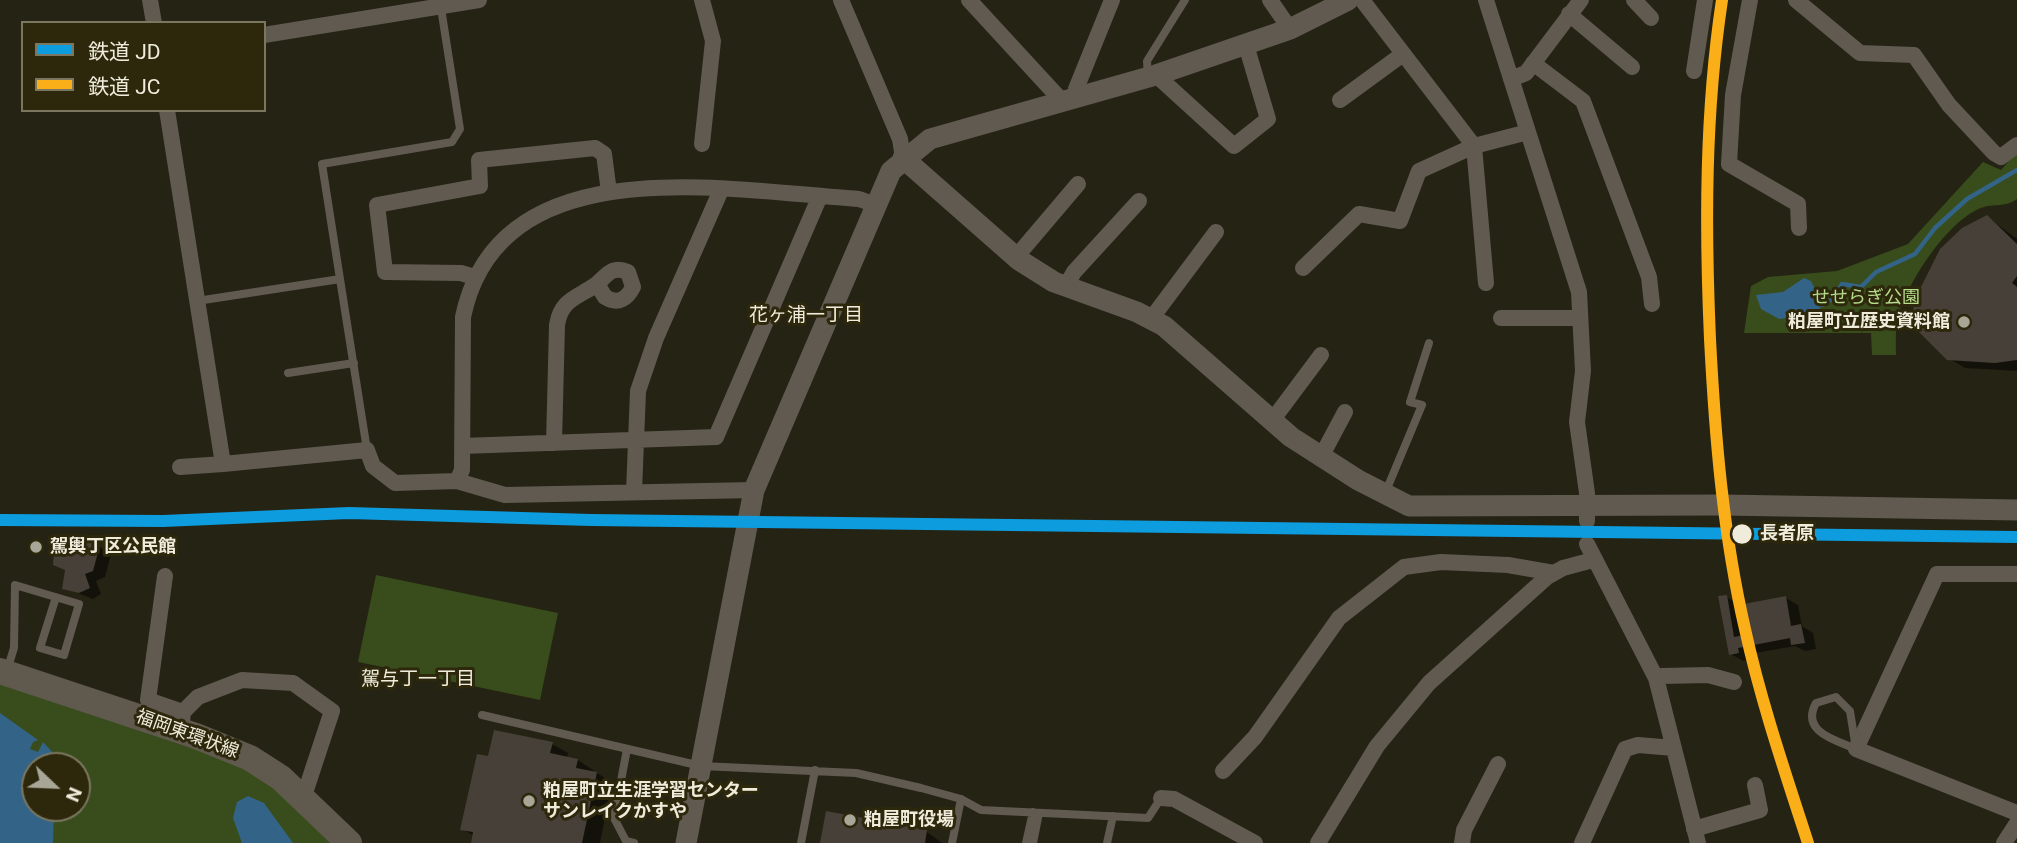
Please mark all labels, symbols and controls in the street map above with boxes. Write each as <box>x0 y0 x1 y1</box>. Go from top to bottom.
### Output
legend <box>21 21 266 112</box>
text: 鉄道 JD <box>88 40 161 64</box>
text: 鉄道 JC <box>88 75 160 99</box>
park label: せせらぎ公園 <box>1812 287 1920 309</box>
district label: 花ヶ浦一丁目 <box>749 305 863 327</box>
place label: 粕屋町立歴史資料館 <box>1788 311 1950 333</box>
marker: 粕屋町立歴史資料館 <box>1956 314 1972 330</box>
marker: 長者原 <box>1730 522 1754 546</box>
place label: 長者原 <box>1760 523 1814 545</box>
place label: 駕輿丁区公民館 <box>50 536 176 558</box>
marker: 駕輿丁区公民館 <box>28 539 44 555</box>
district label: 駕与丁一丁目 <box>361 669 475 691</box>
street label: 福岡東環状線 <box>133 706 241 764</box>
north arrow <box>21 752 91 822</box>
place label: 粕屋町立生涯学習センター サンレイクかすや <box>543 780 759 822</box>
text: N <box>61 784 87 805</box>
marker: 粕屋町立生涯学習センター サンレイクかすや <box>521 793 537 809</box>
place label: 粕屋町役場 <box>864 809 954 831</box>
marker: 粕屋町役場 <box>842 812 858 828</box>

